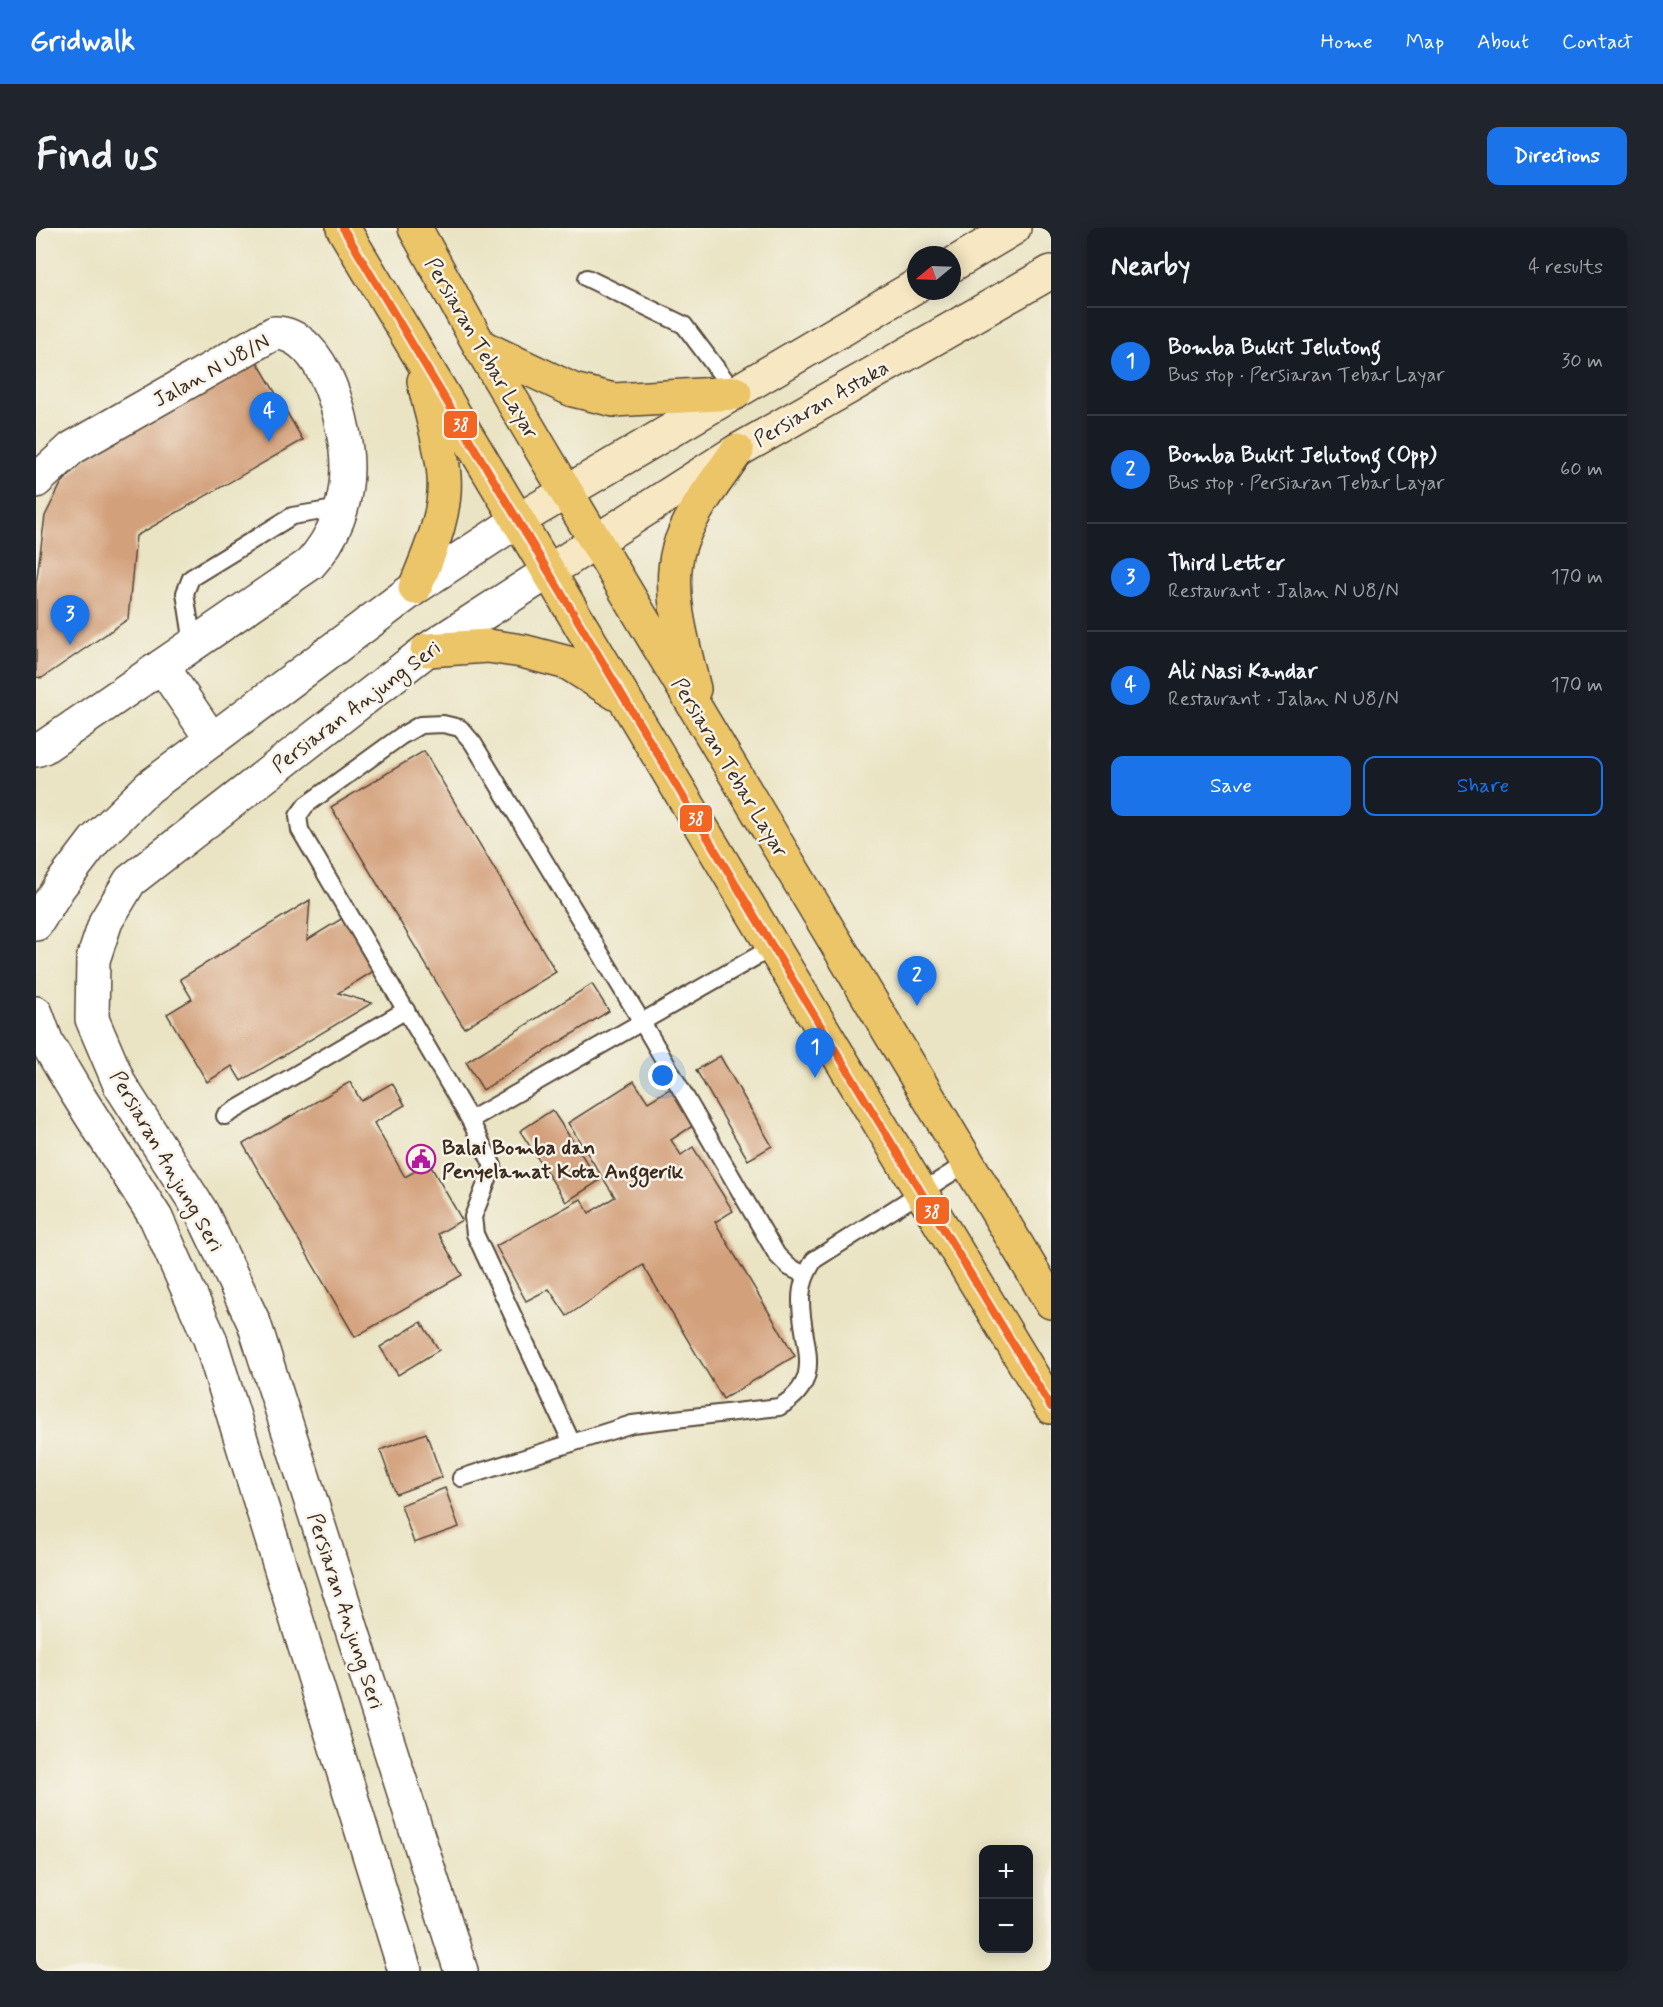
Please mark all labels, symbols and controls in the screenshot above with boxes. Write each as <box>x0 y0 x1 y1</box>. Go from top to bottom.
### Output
text: Gridwalk <box>30 24 135 61</box>
text: Home <box>1321 28 1373 56</box>
text: Map <box>1406 28 1444 56</box>
text: About <box>1477 28 1529 56</box>
text: Contact <box>1562 28 1633 56</box>
button: Directions <box>1487 127 1627 185</box>
text: Find us <box>36 129 158 184</box>
north arrow <box>907 246 961 300</box>
text: Nearby <box>1111 250 1190 284</box>
street label: Persiaran Tebar Layar <box>418 253 545 444</box>
text: 4 results <box>1528 254 1603 281</box>
street label: Jalan N U8/N <box>148 327 275 414</box>
text: Bomba Bukit Jelutong <box>1168 334 1381 362</box>
text: 1 <box>1126 348 1135 375</box>
text: 30 m <box>1561 348 1603 375</box>
street label: Persiaran Astaka <box>749 354 894 454</box>
text: Bus stop · Persiaran Tebar Layar <box>1168 362 1445 389</box>
pin: 4 <box>250 392 288 442</box>
line badge: 38 <box>443 410 478 439</box>
text: 38 <box>453 415 469 436</box>
text: Bomba Bukit Jelutong (Opp) <box>1168 442 1437 470</box>
text: 2 <box>1126 456 1135 483</box>
text: 60 m <box>1560 456 1603 483</box>
text: Bus stop · Persiaran Tebar Layar <box>1168 470 1445 497</box>
text: Third Letter <box>1168 550 1285 578</box>
text: 3 <box>1126 564 1135 591</box>
text: 170 m <box>1551 564 1603 591</box>
text: Restaurant · Jalan N U8/N <box>1168 578 1399 605</box>
pin: 3 <box>51 596 90 645</box>
street label: Persiaran Anjung Seri <box>266 634 447 780</box>
text: Ali Nasi Kandar <box>1168 658 1318 686</box>
text: 4 <box>1125 672 1136 699</box>
text: 170 m <box>1551 672 1603 699</box>
street label: Persiaran Tebar Layar <box>664 673 794 863</box>
text: Restaurant · Jalan N U8/N <box>1168 686 1399 713</box>
button: Save <box>1111 756 1351 816</box>
button: Share <box>1363 756 1603 816</box>
line badge: 38 <box>679 804 713 833</box>
text: 38 <box>688 809 704 830</box>
pin: 2 <box>898 956 936 1006</box>
pin: 1 <box>796 1028 834 1078</box>
your location <box>648 1061 677 1090</box>
street label: Persiaran Anjung Seri <box>102 1066 229 1258</box>
place label: Balai Bomba dan Penyelamat Kota Anggerik <box>442 1134 684 1188</box>
public building icon: Balai Bomba dan Penyelamat Kota Anggerik <box>405 1143 437 1175</box>
line badge: 38 <box>915 1196 950 1225</box>
text: 38 <box>924 1202 940 1223</box>
street label: Persiaran Anjung Seri <box>299 1510 390 1713</box>
map controls <box>979 1845 1033 1953</box>
button: + <box>979 1845 1033 1899</box>
button: − <box>979 1899 1033 1953</box>

